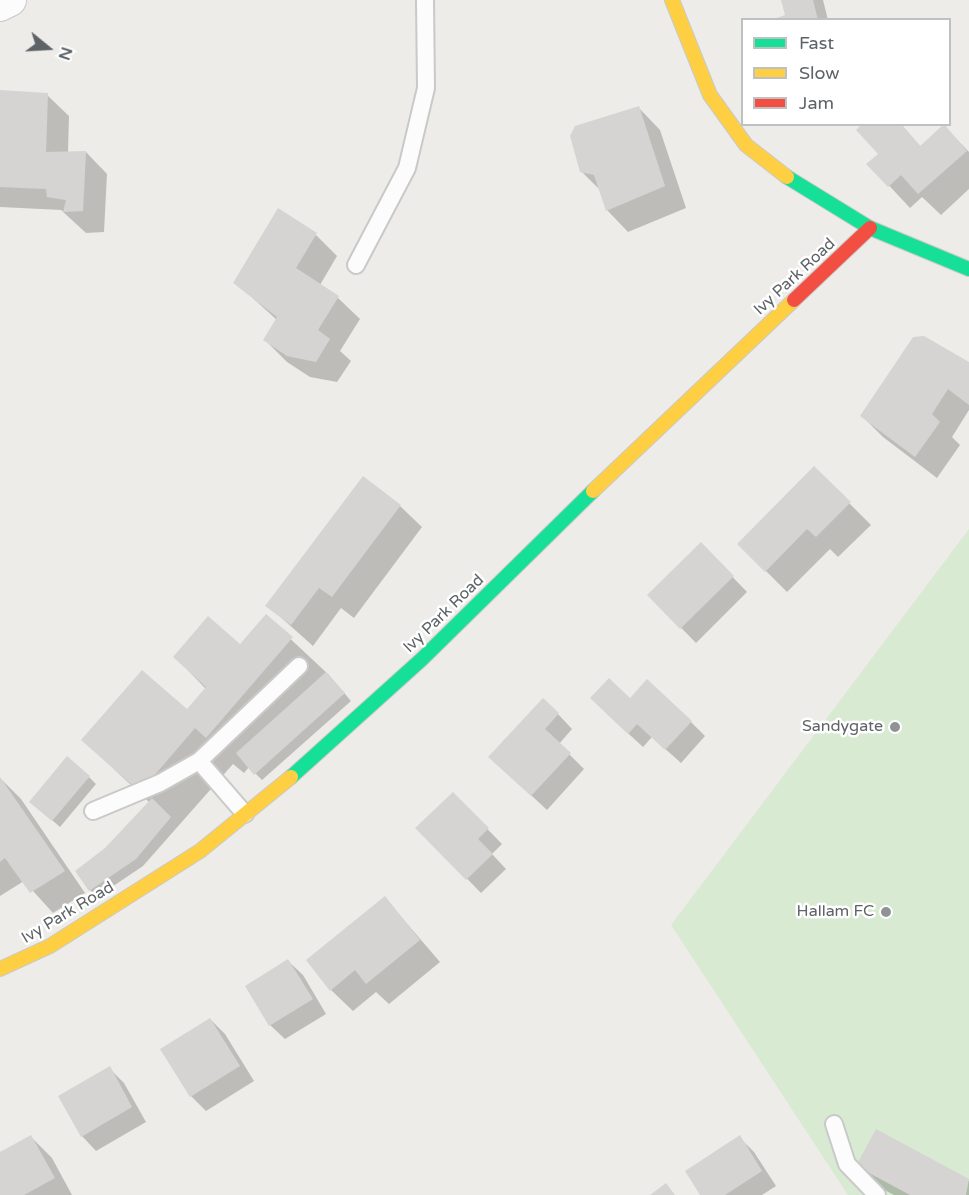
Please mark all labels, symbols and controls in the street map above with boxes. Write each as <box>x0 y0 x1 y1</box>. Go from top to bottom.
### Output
north arrow <box>18 18 78 78</box>
legend <box>741 18 951 126</box>
text: Fast <box>799 32 834 54</box>
text: N <box>54 44 77 63</box>
text: Slow <box>799 62 840 84</box>
text: Jam <box>799 92 834 114</box>
street label: Ivy Park Road <box>750 234 840 320</box>
street label: Ivy Park Road <box>400 571 488 657</box>
place label: Sandygate <box>802 717 883 737</box>
marker: Sandygate <box>888 720 902 734</box>
street label: Ivy Park Road <box>18 878 118 948</box>
place label: Hallam FC <box>797 902 874 922</box>
marker: Hallam FC <box>879 905 893 919</box>

